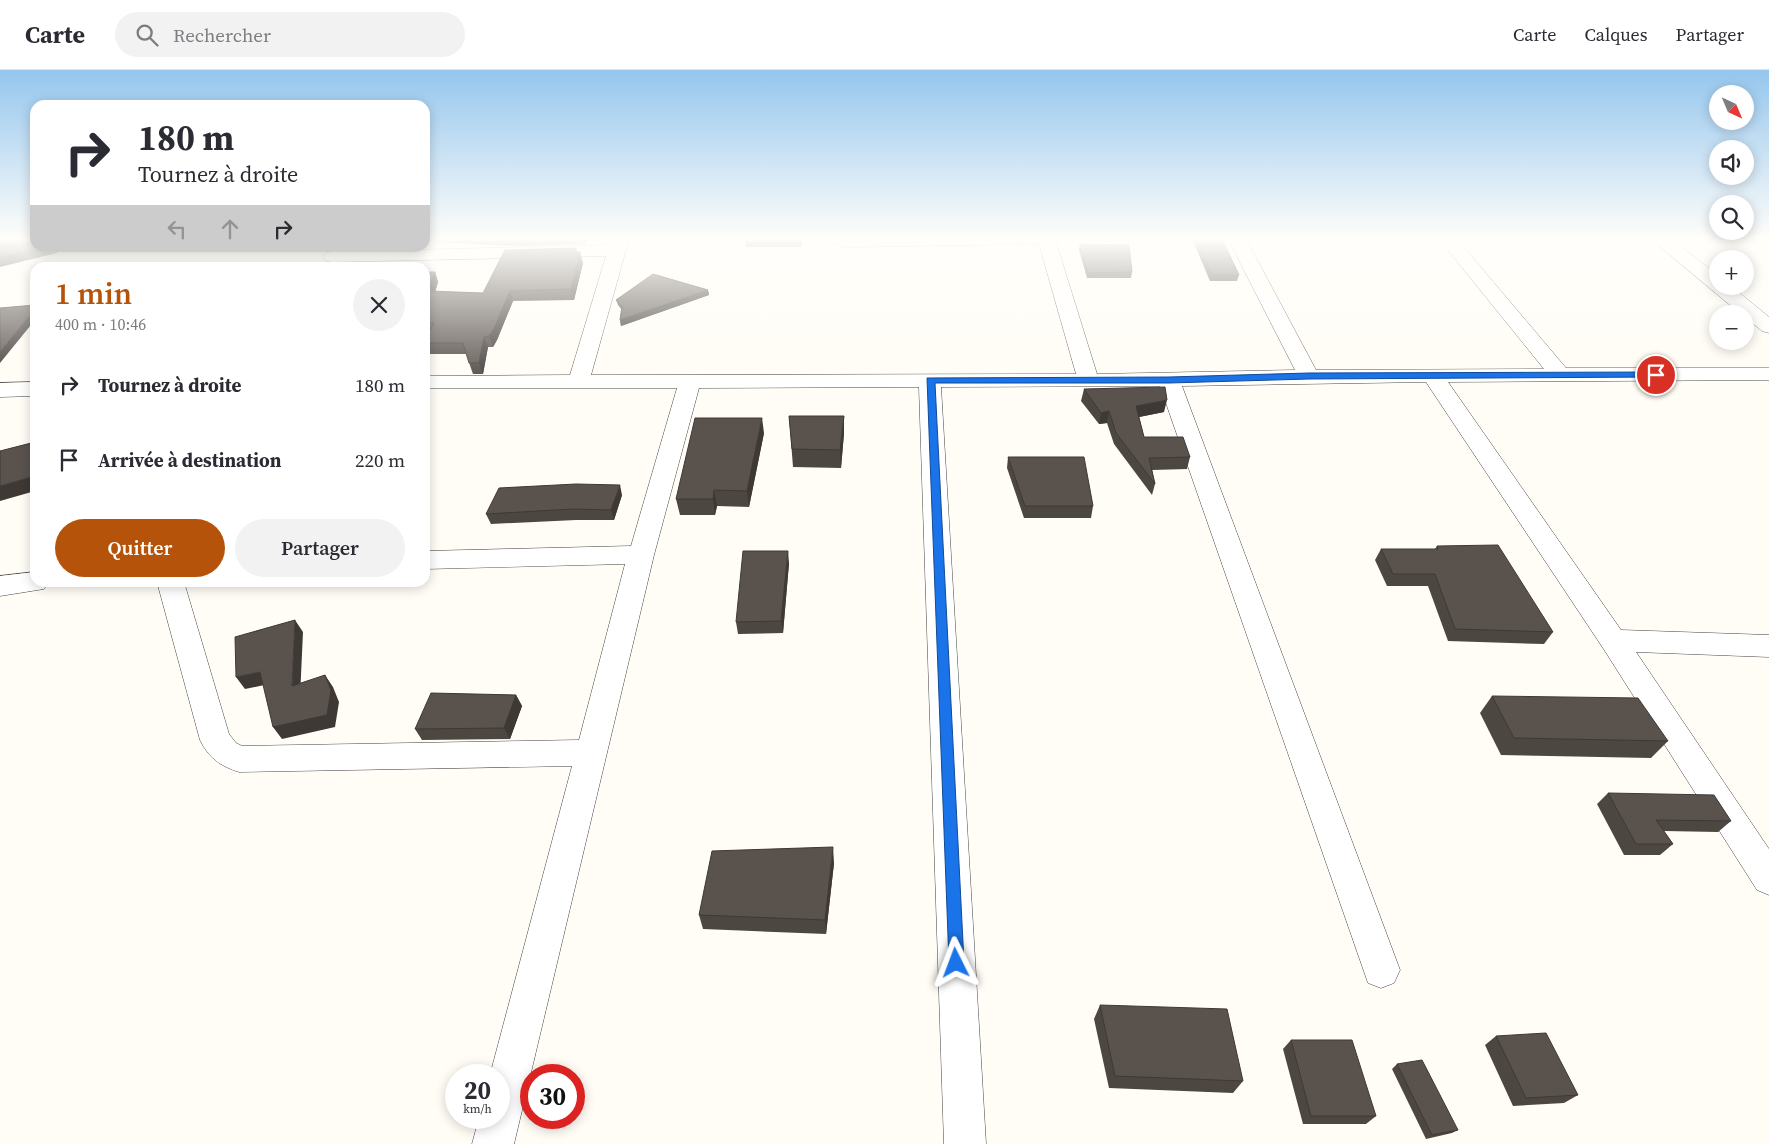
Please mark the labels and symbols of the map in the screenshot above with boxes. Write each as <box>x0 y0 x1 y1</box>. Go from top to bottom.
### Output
north arrow <box>1709 85 1754 130</box>
pin <box>1635 354 1677 396</box>
position arrow <box>929 936 981 988</box>
speed limit sign: 30 <box>520 1064 585 1129</box>

